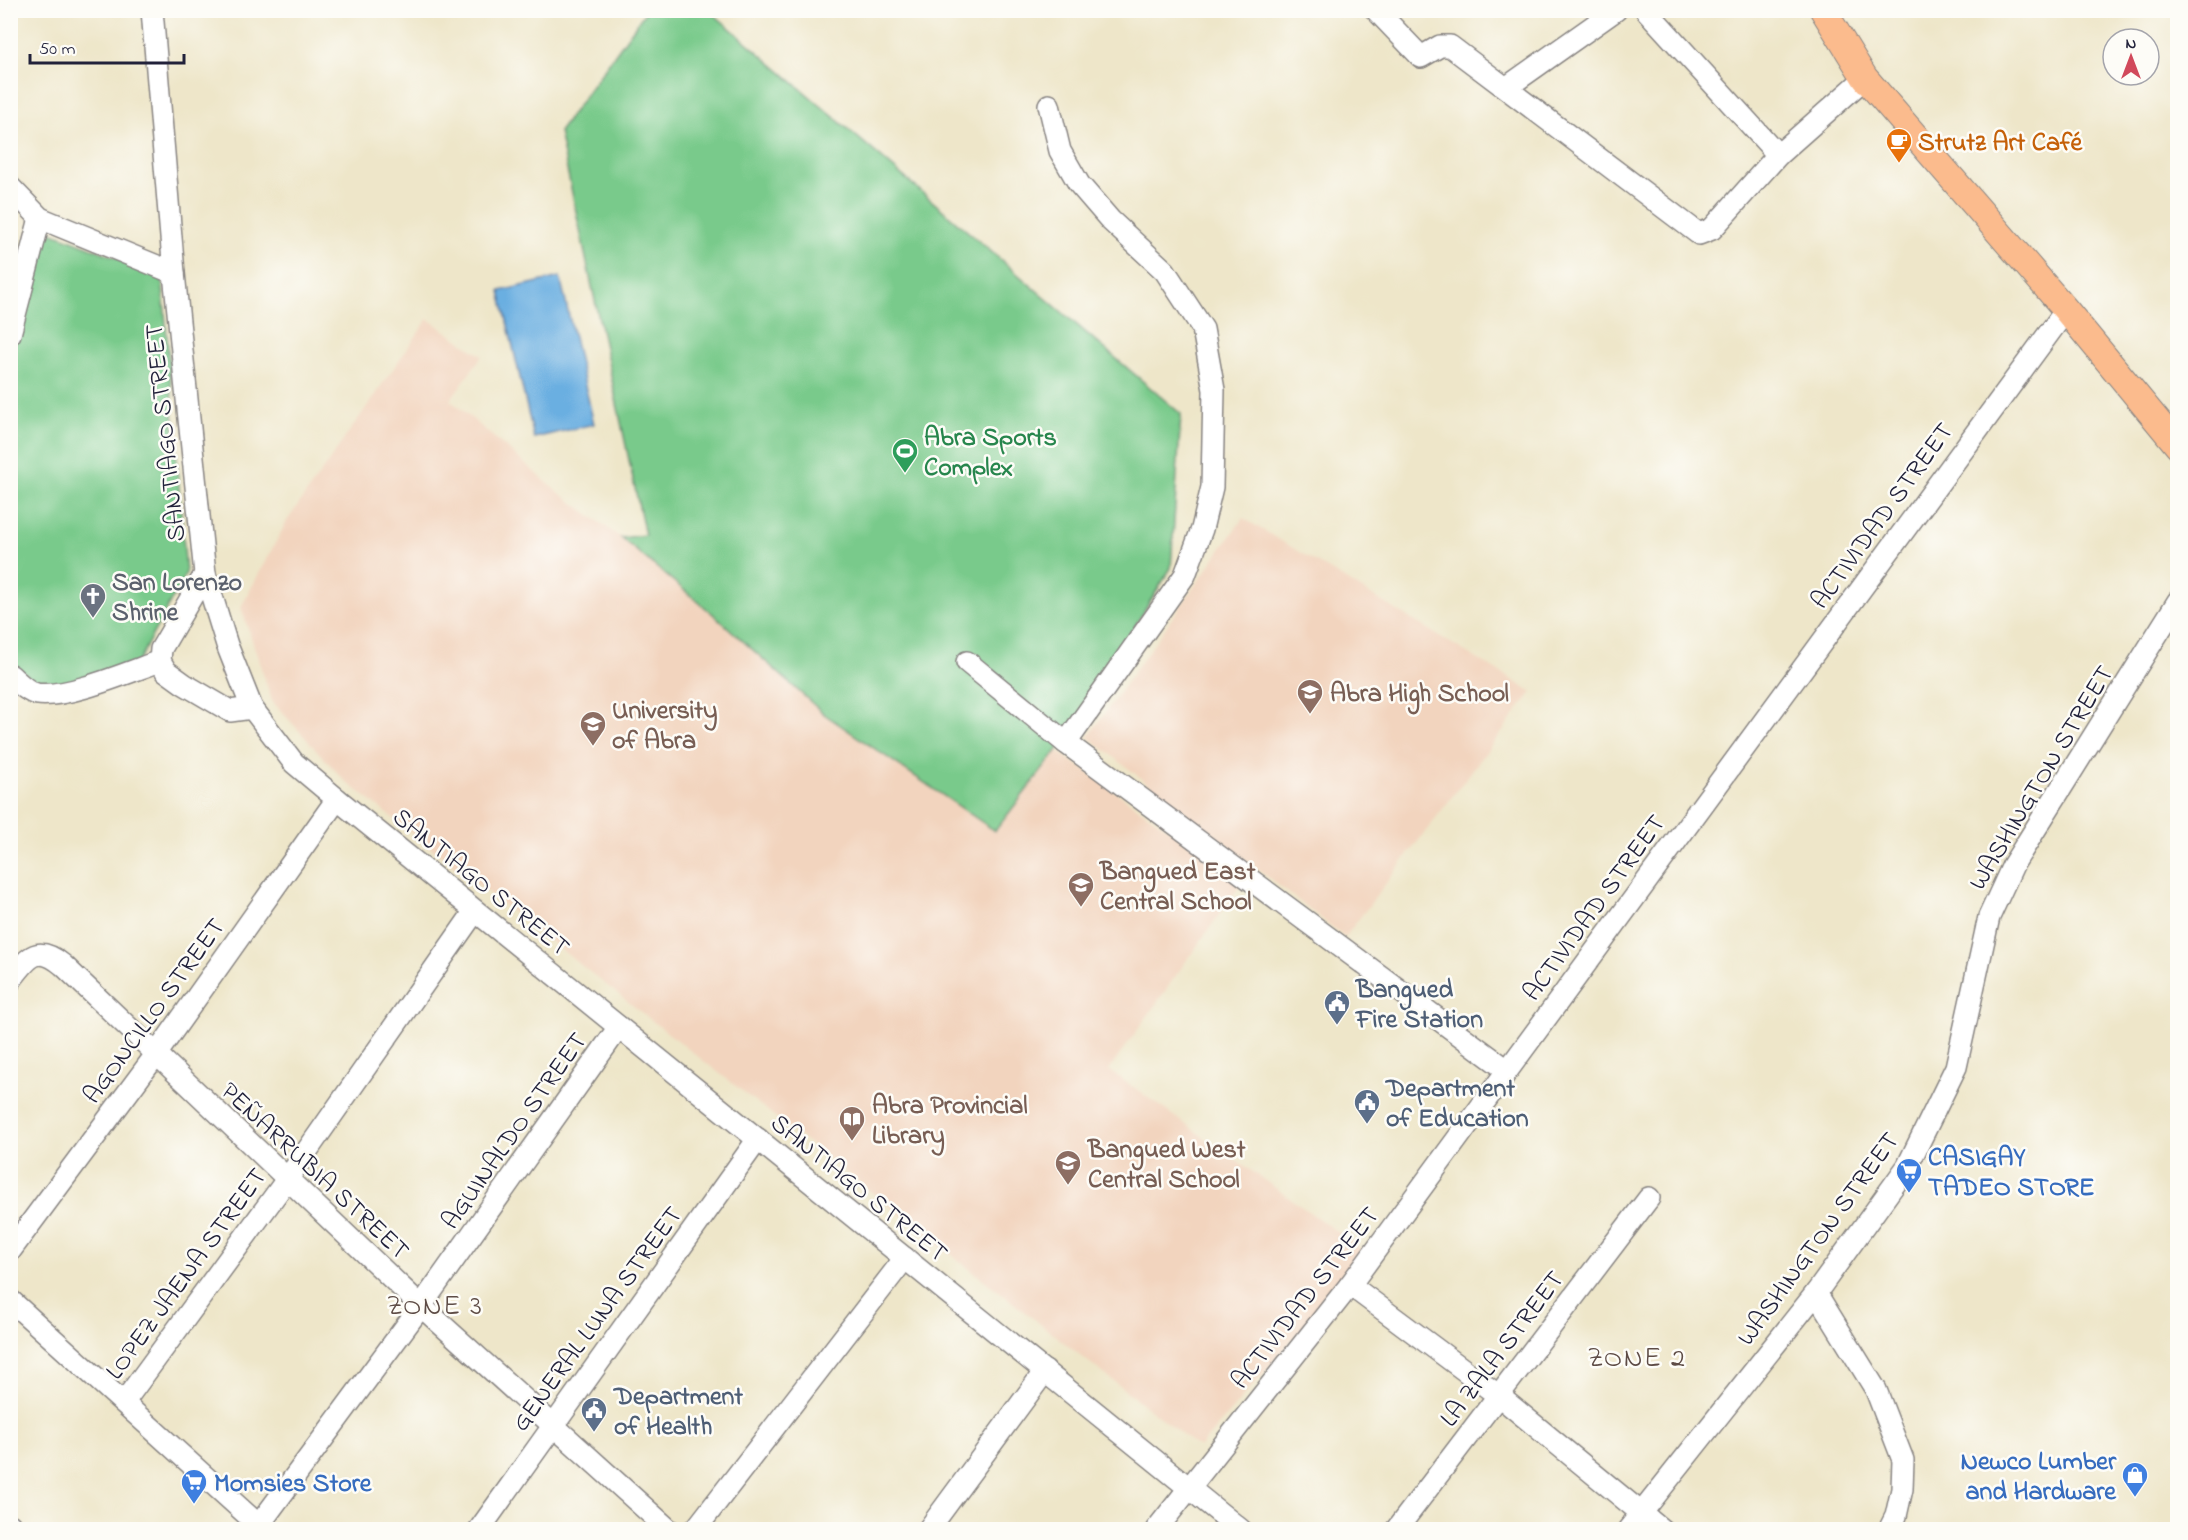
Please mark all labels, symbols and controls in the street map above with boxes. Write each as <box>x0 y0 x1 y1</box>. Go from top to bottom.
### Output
scale bar <box>30 27 184 65</box>
north arrow <box>2101 27 2161 87</box>
text: N <box>2126 32 2137 56</box>
text: 50 m <box>39 37 76 63</box>
place label: Strutz Art Café <box>1918 125 2084 163</box>
cafe icon: Strutz Art Café <box>1884 126 1914 164</box>
street label: SANTIAGO STREET <box>137 322 197 543</box>
street label: ACTIVIDAD STREET <box>1803 415 1964 618</box>
place label: Abra Sports Complex <box>924 420 1057 488</box>
sports icon: Abra Sports Complex <box>890 436 920 474</box>
place label: San Lorenzo Shrine <box>112 565 242 633</box>
church icon: San Lorenzo Shrine <box>78 581 108 619</box>
street label: WASHINGTON STREET <box>1960 659 2125 898</box>
place label: Abra High School <box>1330 676 1509 715</box>
school or university icon: Abra High School <box>1295 677 1325 715</box>
place label: University of Abra <box>612 693 718 761</box>
school or university icon: University of Abra <box>578 709 608 747</box>
street label: SANTIAGO STREET <box>383 800 577 967</box>
street label: ACTIVIDAD STREET <box>1515 807 1676 1010</box>
place label: Bangued East Central School <box>1099 854 1256 922</box>
school or university icon: Bangued East Central School <box>1066 870 1096 908</box>
street label: AGONCILLO STREET <box>75 911 236 1113</box>
place label: Bangued Fire Station <box>1354 972 1483 1040</box>
public building icon: Bangued Fire Station <box>1322 988 1352 1026</box>
street label: AGUINALDO STREET <box>433 1025 598 1238</box>
place label: Department of Education <box>1385 1071 1529 1139</box>
street label: PEÑARRUBIA STREET <box>211 1074 417 1270</box>
public building icon: Department of Education <box>1352 1087 1382 1125</box>
place label: Abra Provincial Library <box>872 1088 1028 1156</box>
library icon: Abra Provincial Library <box>837 1104 867 1142</box>
street label: SANTIAGO STREET <box>761 1106 955 1273</box>
street label: WASHINGTON STREET <box>1729 1125 1910 1355</box>
place label: Bangued West Central School <box>1087 1132 1246 1200</box>
place label: CASIGAY TADEO STORE <box>1928 1140 2095 1208</box>
school or university icon: Bangued West Central School <box>1053 1148 1083 1186</box>
supermarket icon: CASIGAY TADEO STORE <box>1894 1156 1924 1194</box>
street label: LOPEZ JAENA STREET <box>97 1161 278 1389</box>
street label: GENERAL LUNA STREET <box>504 1199 693 1440</box>
street label: ACTIVIDAD STREET <box>1223 1199 1390 1398</box>
street label: LA ZALA STREET <box>1432 1263 1575 1436</box>
district label: ZONE 3 <box>387 1287 483 1328</box>
district label: ZONE 2 <box>1588 1339 1686 1380</box>
place label: Department of Health <box>613 1379 743 1447</box>
public building icon: Department of Health <box>579 1395 609 1433</box>
place label: Newco Lumber and Hardware <box>1960 1444 2117 1512</box>
shop icon: Newco Lumber and Hardware <box>2120 1460 2150 1498</box>
place label: Momsies Store <box>214 1466 373 1504</box>
supermarket icon: Momsies Store <box>179 1467 209 1505</box>

